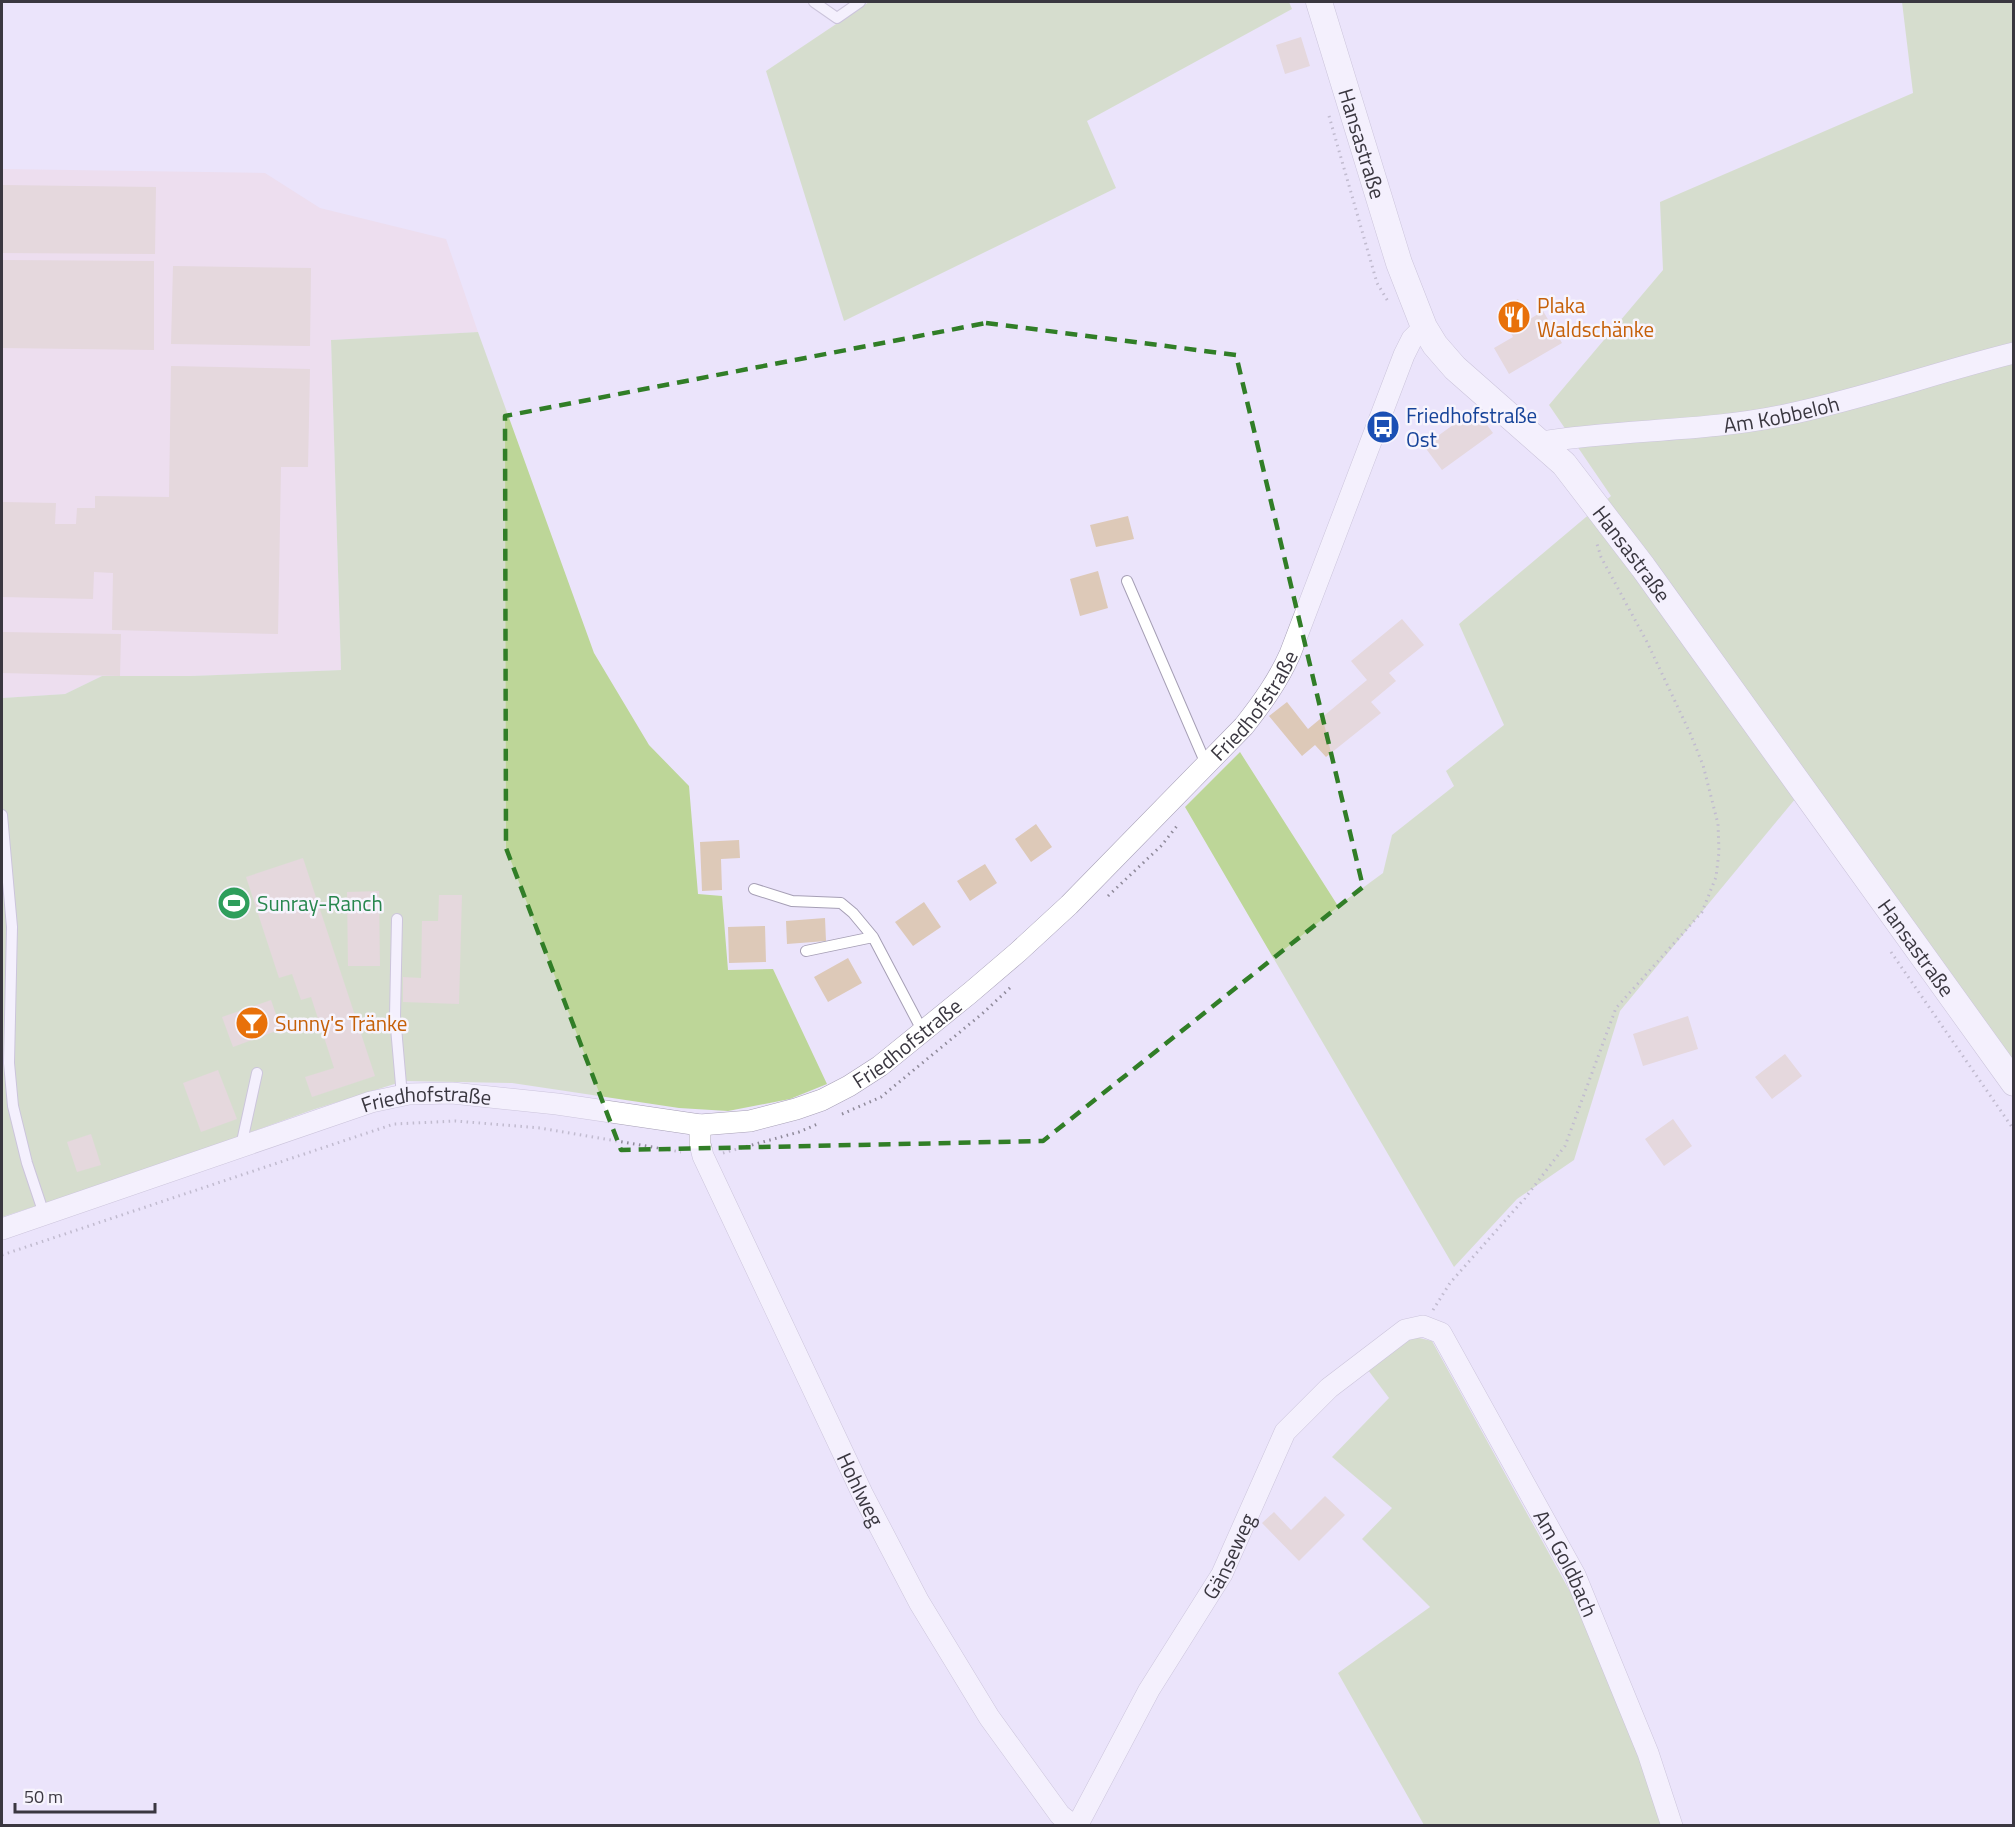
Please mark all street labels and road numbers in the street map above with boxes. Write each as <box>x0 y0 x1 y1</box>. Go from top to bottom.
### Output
street label: Hansastraße <box>1330 84 1394 203</box>
street label: Am Kobbeloh <box>1722 387 1843 441</box>
street label: Hansastraße <box>1585 498 1679 609</box>
street label: Friedhofstraße <box>1203 645 1306 768</box>
street label: Hansastraße <box>1870 892 1963 1003</box>
street label: Friedhofstraße <box>846 990 968 1096</box>
street label: Friedhofstraße <box>356 1077 493 1120</box>
street label: Hohlweg <box>829 1447 893 1532</box>
street label: Am Goldbach <box>1526 1504 1606 1622</box>
street label: Gänseweg <box>1194 1508 1263 1605</box>

